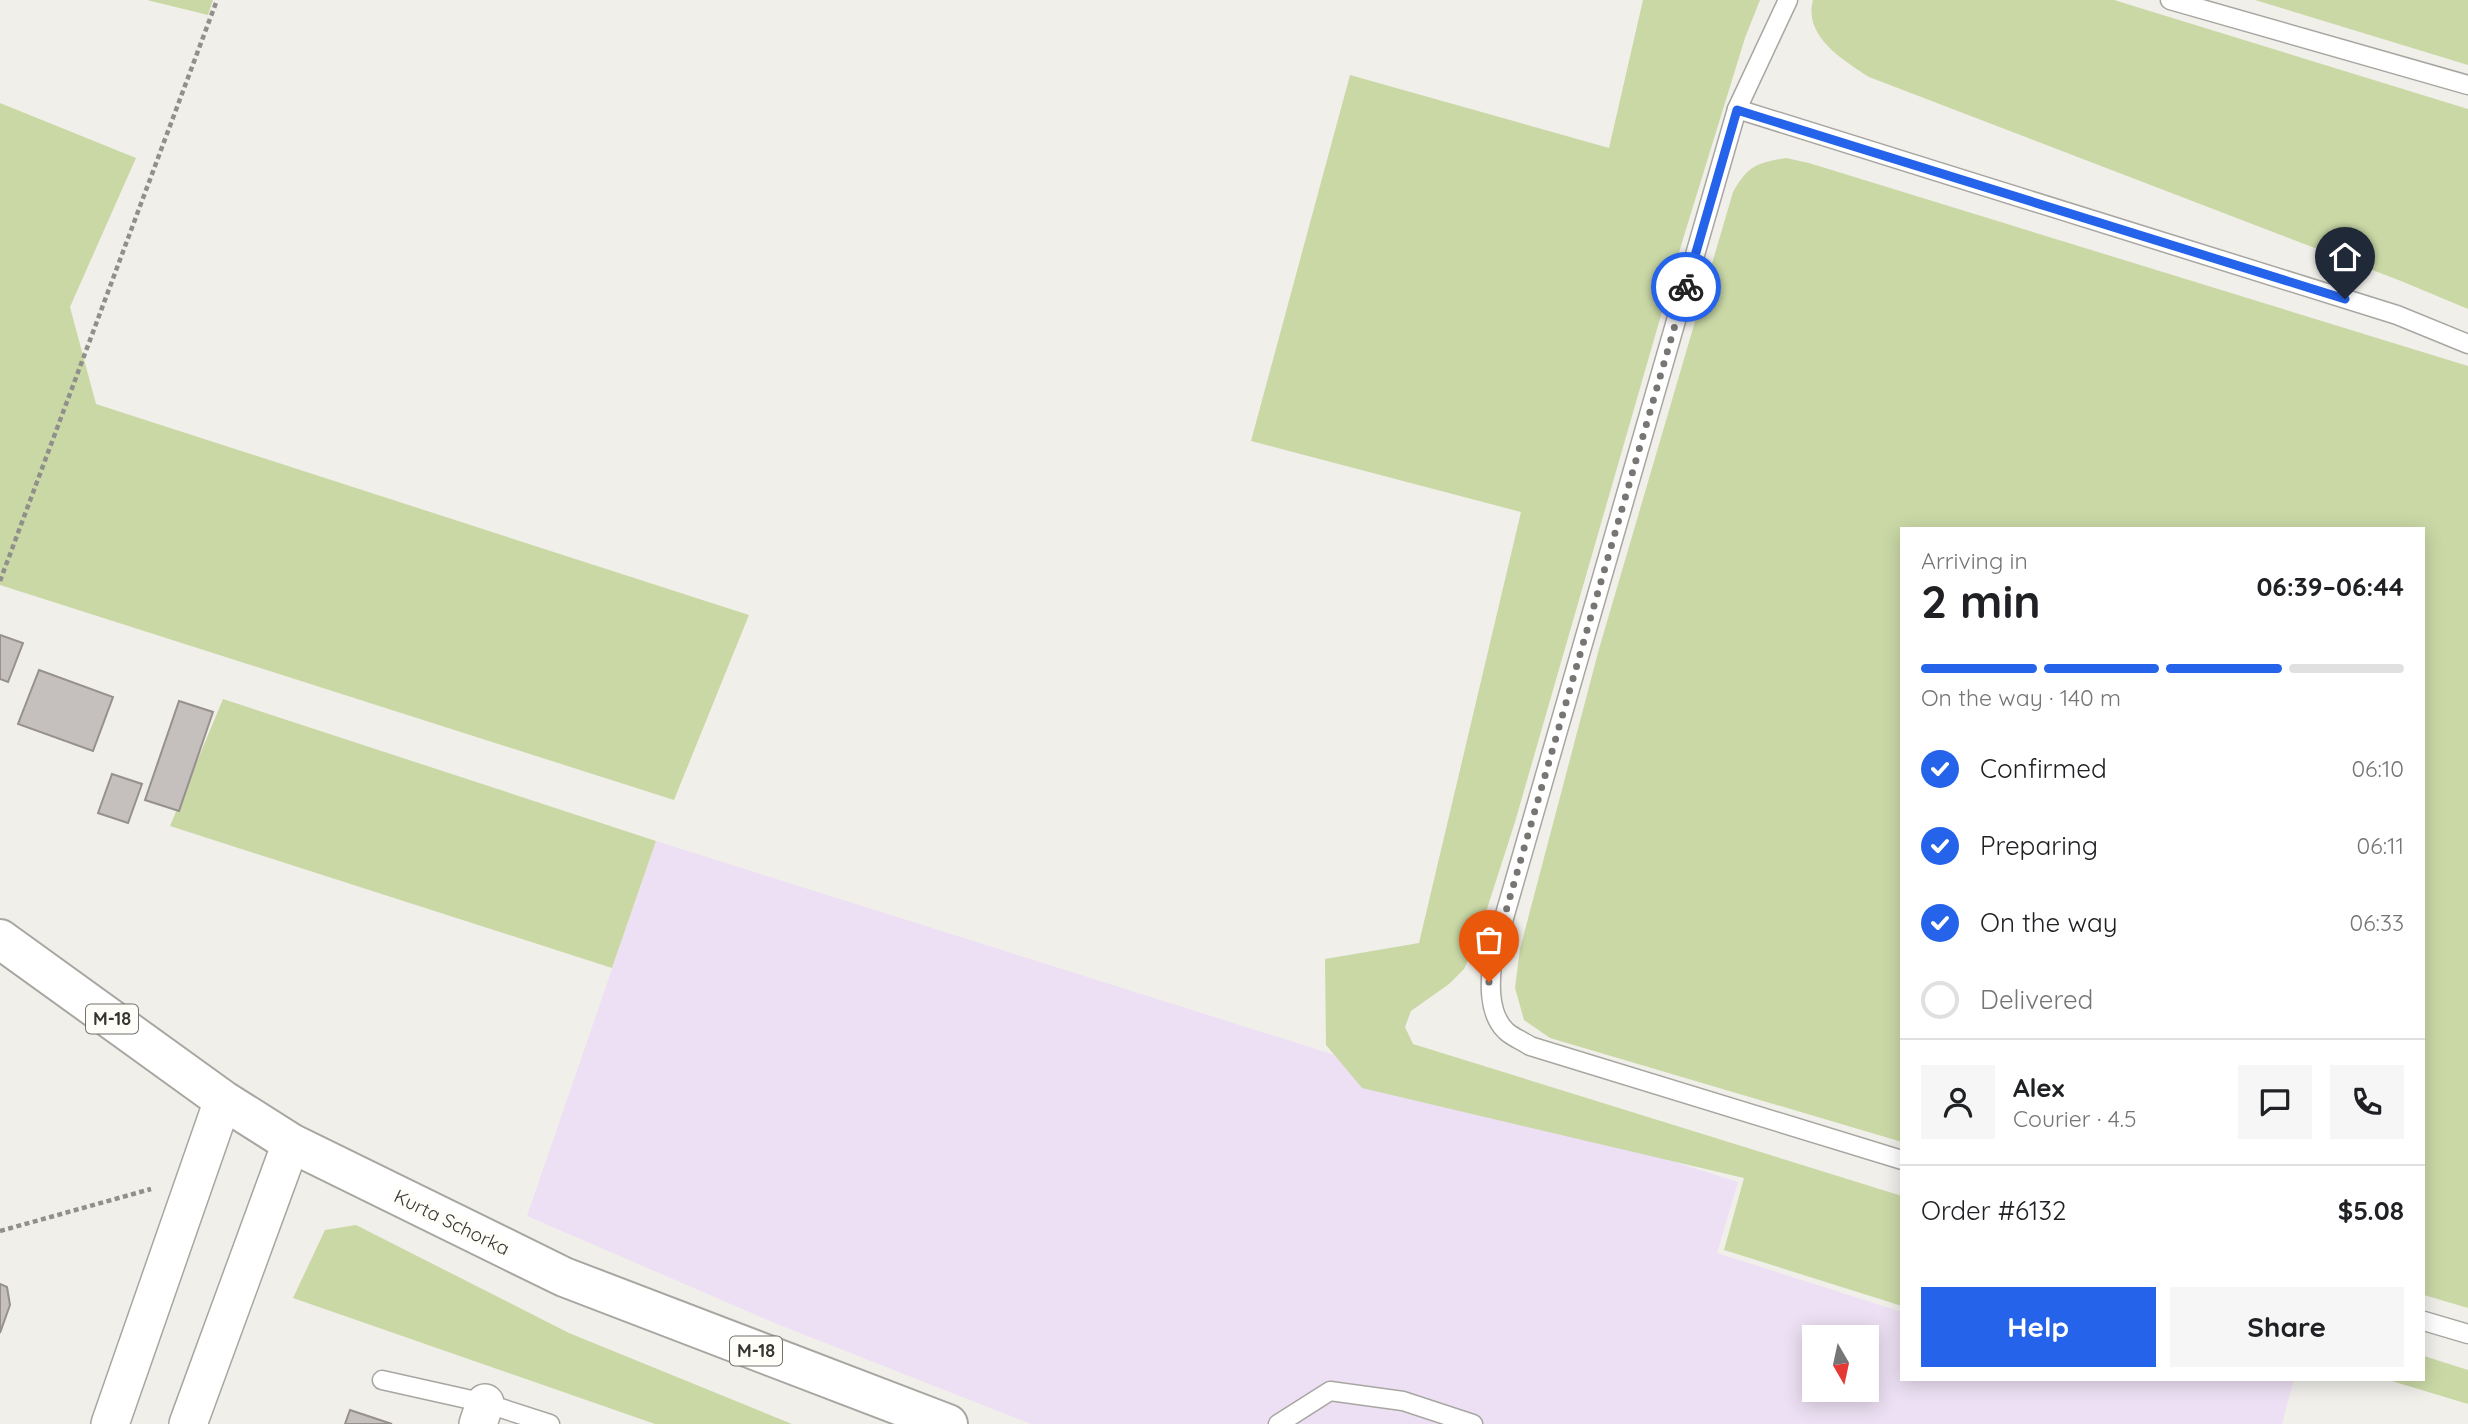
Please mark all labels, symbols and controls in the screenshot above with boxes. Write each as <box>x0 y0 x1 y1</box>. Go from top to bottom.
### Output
pin <box>2315 227 2375 299</box>
icon: home <box>2326 238 2364 276</box>
courier <box>1651 252 1721 322</box>
icon: bike <box>1667 268 1705 306</box>
text: Arriving in <box>1921 546 2028 575</box>
text: 06:39–06:44 <box>2256 570 2404 603</box>
text: 2 min <box>1921 572 2041 630</box>
text: On the way · 140 m <box>1921 683 2121 712</box>
icon: check <box>1921 750 1959 788</box>
text: Confirmed <box>1980 752 2107 785</box>
text: 06:10 <box>2351 754 2404 783</box>
icon: check <box>1921 827 1959 865</box>
text: Preparing <box>1980 829 2098 862</box>
text: 06:11 <box>2357 831 2404 860</box>
icon: check <box>1921 904 1959 942</box>
text: On the way <box>1980 906 2118 939</box>
text: 06:33 <box>2350 908 2404 937</box>
pin <box>1459 910 1519 982</box>
icon: bag <box>1470 921 1508 959</box>
text: Delivered <box>1980 983 2093 1016</box>
road number: M-18 <box>86 1004 138 1034</box>
button: person <box>1921 1065 1995 1139</box>
button: chat <box>2238 1065 2312 1139</box>
button: phone <box>2330 1065 2404 1139</box>
text: Alex <box>2013 1071 2064 1104</box>
text: Courier · 4.5 <box>2013 1104 2137 1133</box>
street label: Kurta Schorka <box>390 1184 514 1260</box>
text: Order #6132 <box>1921 1194 2066 1227</box>
text: $5.08 <box>2338 1194 2404 1227</box>
button: Help <box>1921 1287 2156 1367</box>
button: Share <box>2170 1287 2404 1367</box>
north arrow <box>1802 1325 1880 1402</box>
map controls <box>1802 1325 1879 1402</box>
road number: M-18 <box>730 1336 782 1366</box>

